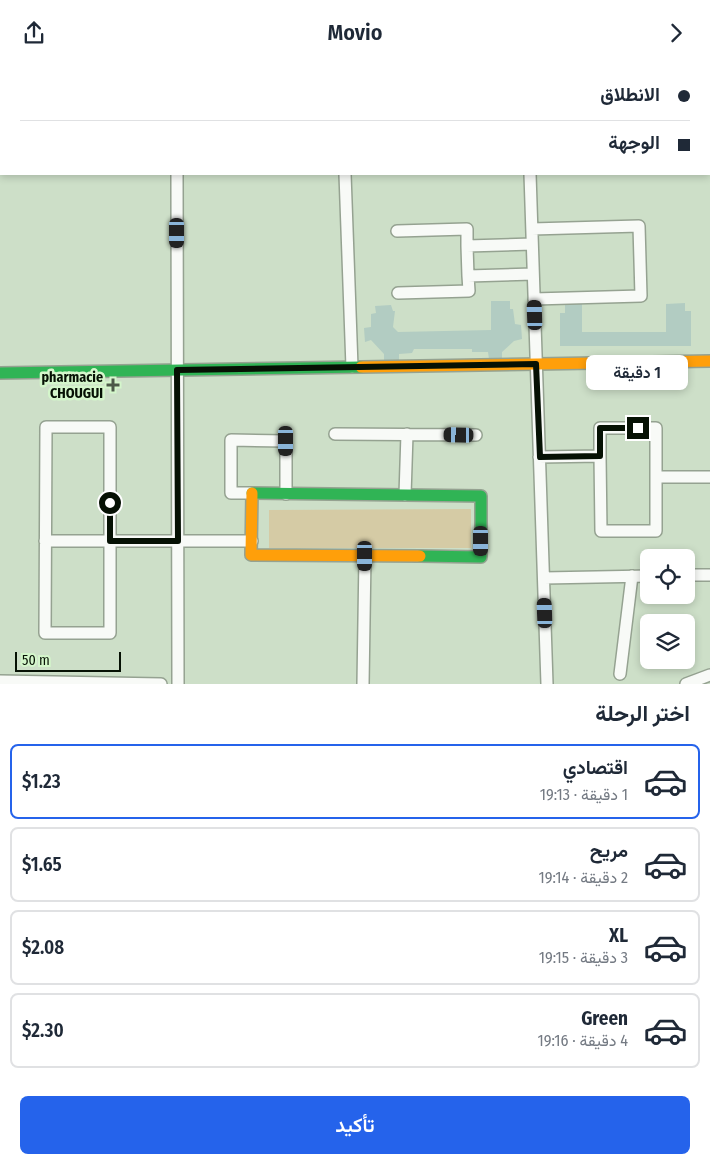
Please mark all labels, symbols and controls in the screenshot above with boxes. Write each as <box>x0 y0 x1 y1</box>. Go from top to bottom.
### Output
icon: share <box>20 19 48 47</box>
text: Movio <box>328 19 383 46</box>
icon: forward <box>662 19 690 47</box>
text: الانطلاق <box>600 83 660 106</box>
text: الوجهة <box>608 131 660 154</box>
car <box>169 218 184 248</box>
car <box>526 300 543 330</box>
callout: 1 دقيقة <box>587 355 689 391</box>
text: 1 دقيقة <box>613 363 661 382</box>
place label: pharmacie CHOUGUI <box>42 369 103 402</box>
marker: pharmacie CHOUGUI <box>107 379 119 391</box>
route end <box>627 417 649 439</box>
car <box>278 426 293 456</box>
car <box>443 427 474 443</box>
route start <box>99 492 121 514</box>
car <box>473 526 488 556</box>
car <box>357 541 372 571</box>
map controls <box>640 549 695 669</box>
button: locate <box>640 549 695 604</box>
car <box>536 598 553 628</box>
button: layers <box>640 614 695 669</box>
scale bar <box>15 649 121 672</box>
text: 50 m <box>22 652 50 669</box>
text: اختر الرحلة <box>595 700 690 727</box>
text: اقتصادي <box>563 756 628 779</box>
icon: car <box>643 759 688 804</box>
text: $1.23 <box>22 770 61 793</box>
text: 1 دقيقة · 19:13 <box>540 785 628 804</box>
text: مريح <box>590 839 628 862</box>
icon: car <box>643 842 688 887</box>
text: $1.65 <box>22 853 62 876</box>
text: 2 دقيقة · 19:14 <box>538 868 628 887</box>
text: XL <box>609 924 628 947</box>
icon: car <box>643 925 688 970</box>
text: $2.08 <box>22 936 64 959</box>
text: 3 دقيقة · 19:15 <box>539 948 628 967</box>
text: Green <box>581 1007 628 1030</box>
icon: car <box>643 1008 688 1053</box>
text: $2.30 <box>22 1019 64 1042</box>
text: 4 دقيقة · 19:16 <box>538 1031 628 1050</box>
button: تأكيد <box>20 1096 690 1154</box>

